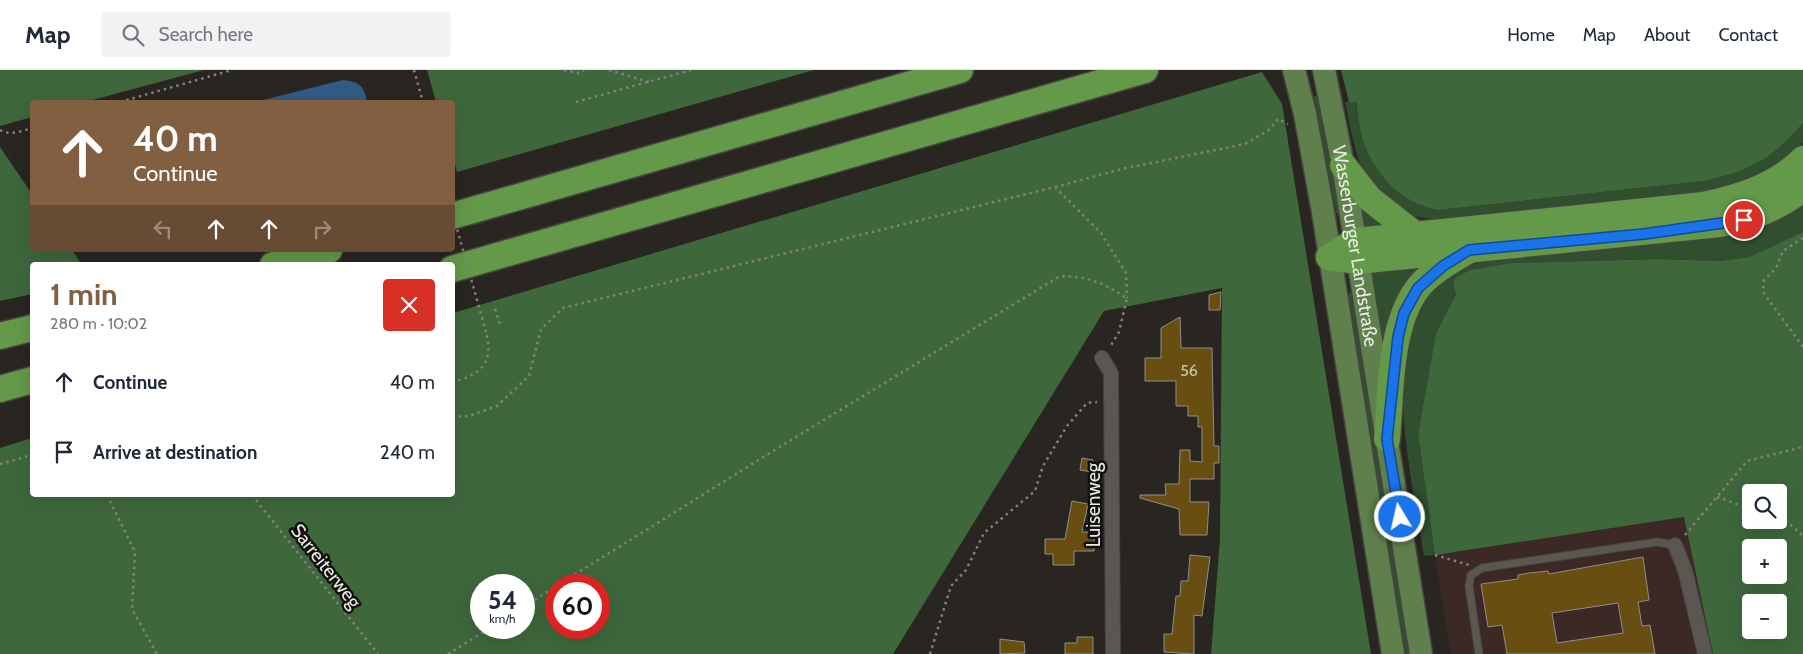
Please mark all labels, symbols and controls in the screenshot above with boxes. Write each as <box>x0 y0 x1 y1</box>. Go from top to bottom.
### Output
search box <box>101 12 451 57</box>
text: Map <box>25 20 71 49</box>
icon: search <box>119 21 147 49</box>
text: Search here <box>159 23 253 46</box>
text: Home <box>1507 24 1555 46</box>
text: Map <box>1583 24 1616 46</box>
text: About <box>1644 24 1690 46</box>
text: Contact <box>1718 24 1778 46</box>
text: 40 m <box>133 117 218 160</box>
icon: ahead <box>50 120 115 185</box>
street label: Wasserburger Landstraße <box>1328 144 1383 349</box>
text: Continue <box>133 160 218 187</box>
pin <box>1723 199 1765 241</box>
icon: arrive <box>1730 206 1758 234</box>
icon: left <box>149 215 177 243</box>
icon: ahead <box>202 215 230 243</box>
icon: ahead <box>255 215 283 243</box>
icon: right <box>308 215 336 243</box>
text: 1 min <box>50 276 118 313</box>
button: close <box>383 279 435 331</box>
text: 280 m · 10:02 <box>50 314 147 333</box>
house number: 56 <box>1180 361 1198 380</box>
icon: ahead <box>50 368 78 396</box>
text: Continue <box>93 371 167 394</box>
text: 40 m <box>390 371 435 394</box>
icon: arrive <box>50 438 78 466</box>
text: Arrive at destination <box>93 441 257 464</box>
text: 240 m <box>380 441 435 464</box>
street label: Luisenweg <box>1082 462 1105 547</box>
map controls <box>1742 484 1787 639</box>
button: search <box>1742 484 1787 529</box>
position arrow <box>1373 490 1425 542</box>
street label: Sarreiterweg <box>286 519 366 613</box>
button: + <box>1742 539 1787 584</box>
speed limit sign: 60 <box>545 574 610 639</box>
text: 54 <box>488 585 517 615</box>
button: − <box>1742 594 1787 639</box>
text: km/h <box>489 611 516 626</box>

